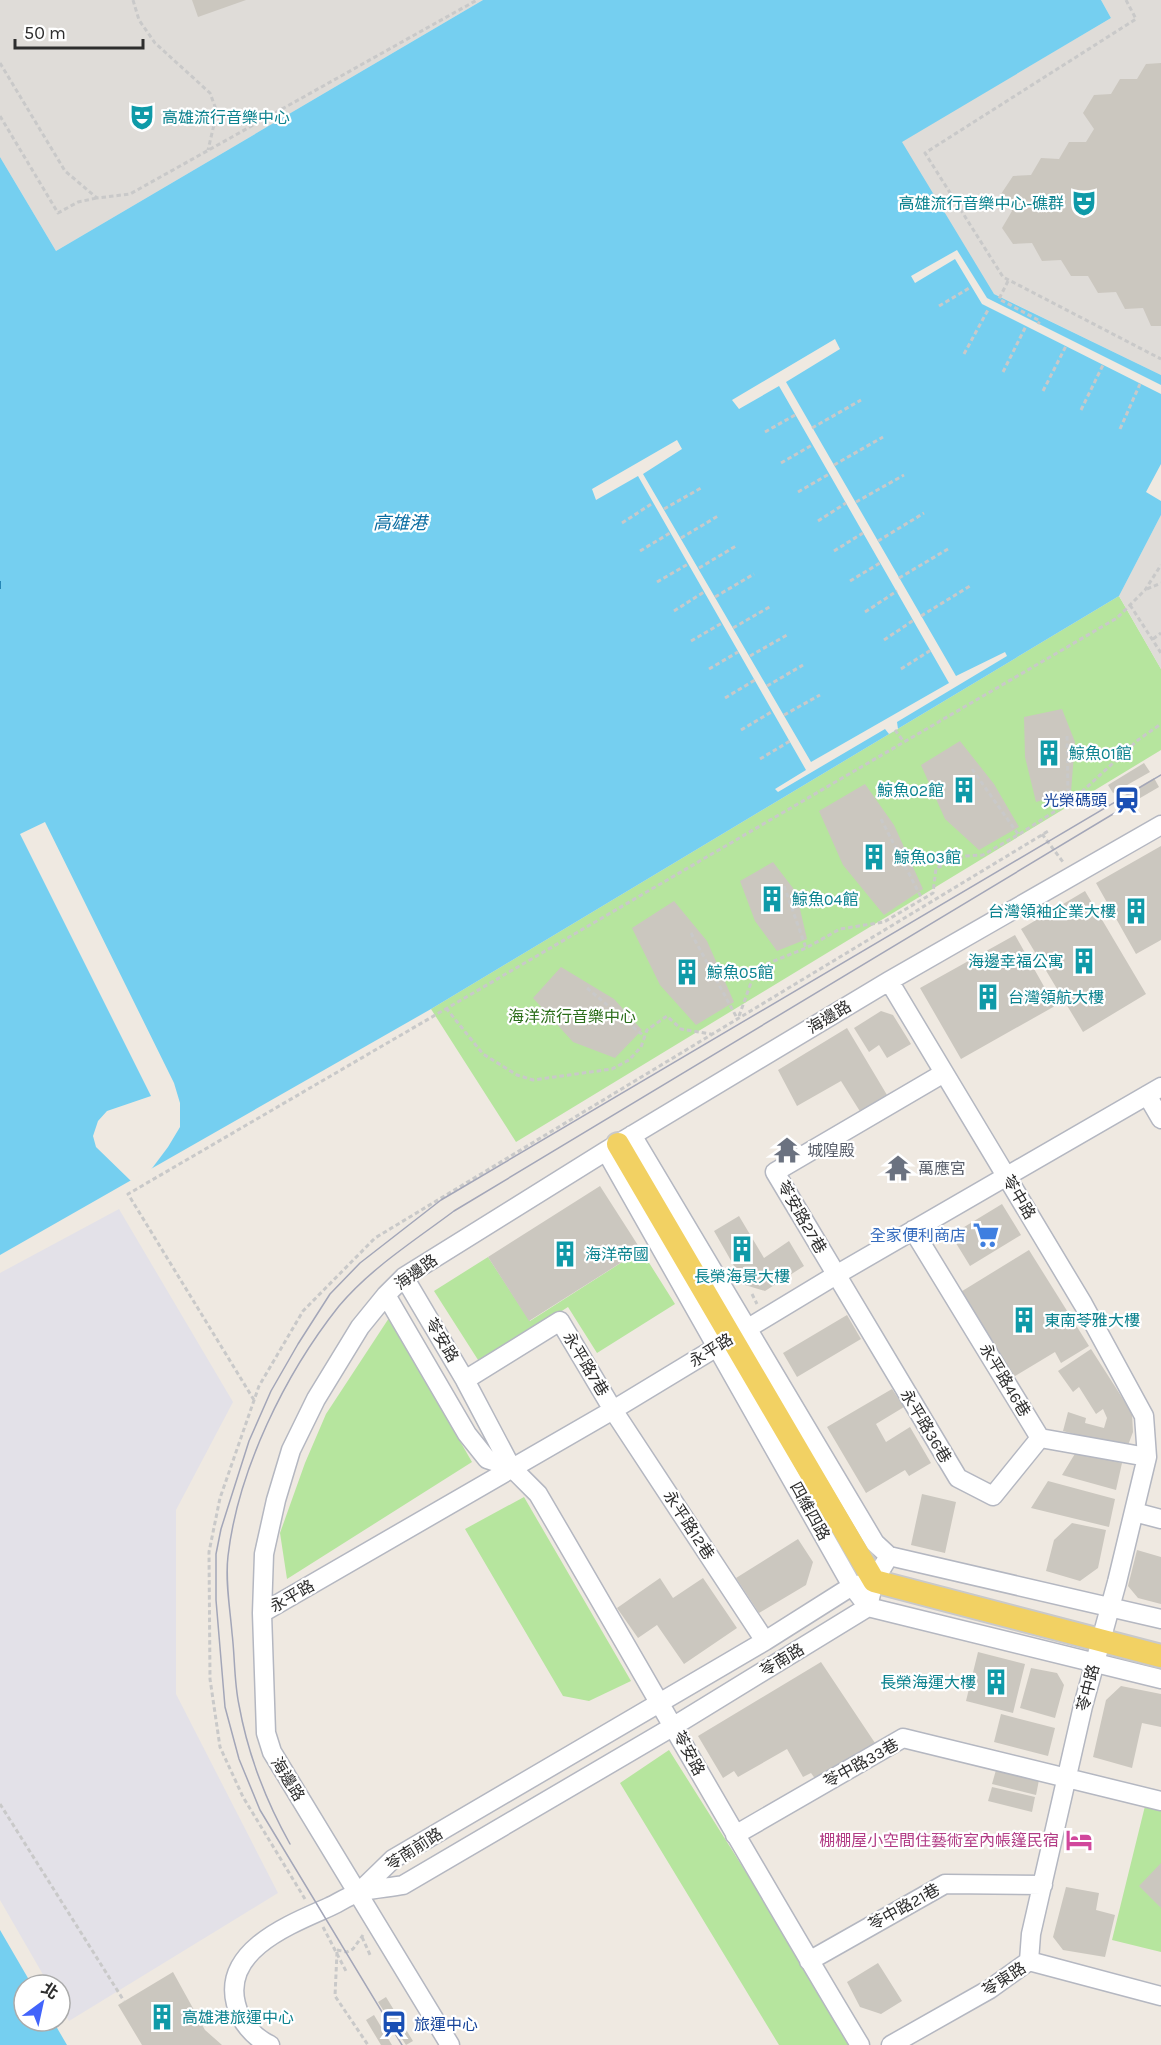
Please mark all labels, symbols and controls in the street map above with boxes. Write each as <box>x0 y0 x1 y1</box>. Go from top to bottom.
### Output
scale bar <box>15 12 142 50</box>
text: 50 m <box>24 22 66 44</box>
theatre icon: 高雄流行音樂中心 <box>127 102 157 132</box>
place label: 高雄流行音樂中心 <box>162 108 290 127</box>
theatre icon: 高雄流行音樂中心-礁群 <box>1069 188 1099 218</box>
place label: 高雄流行音樂中心-礁群 <box>898 194 1064 213</box>
water label: 高雄港 <box>373 512 430 534</box>
building icon: 鯨魚01館 <box>1034 738 1064 768</box>
place label: 鯨魚01館 <box>1069 744 1132 763</box>
building icon: 鯨魚02館 <box>949 775 979 805</box>
place label: 鯨魚02館 <box>877 781 944 800</box>
station icon: 光榮碼頭 <box>1112 785 1142 815</box>
place label: 光榮碼頭 <box>1043 791 1107 810</box>
building icon: 鯨魚03館 <box>859 842 889 872</box>
place label: 鯨魚03館 <box>894 848 961 867</box>
building icon: 鯨魚04館 <box>757 884 787 914</box>
place label: 鯨魚04館 <box>792 890 858 909</box>
building icon: 台灣領袖企業大樓 <box>1121 896 1151 926</box>
place label: 台灣領袖企業大樓 <box>988 902 1116 921</box>
building icon: 海邊幸福公寓 <box>1069 946 1099 976</box>
place label: 海邊幸福公寓 <box>968 952 1064 971</box>
building icon: 鯨魚05館 <box>672 957 702 987</box>
place label: 鯨魚05館 <box>707 963 774 982</box>
building icon: 台灣領航大樓 <box>973 982 1003 1012</box>
place label: 台灣領航大樓 <box>1008 988 1104 1007</box>
street label: 海邊路 <box>804 996 854 1038</box>
park label: 海洋流行音樂中心 <box>508 1007 636 1026</box>
temple icon: 城隍殿 <box>772 1135 802 1165</box>
place label: 城隍殿 <box>807 1141 855 1160</box>
temple icon: 萬應宮 <box>883 1153 913 1183</box>
place label: 萬應宮 <box>918 1159 966 1178</box>
street label: 苓中路 <box>998 1172 1040 1222</box>
street label: 苓安路27巷 <box>774 1177 830 1257</box>
supermarket icon: 全家便利商店 <box>971 1220 1001 1250</box>
place label: 全家便利商店 <box>870 1226 966 1245</box>
building icon: 長榮海景大樓 <box>727 1234 757 1264</box>
building icon: 海洋帝國 <box>550 1239 580 1269</box>
place label: 海洋帝國 <box>585 1245 649 1264</box>
street label: 海邊路 <box>391 1250 441 1294</box>
place label: 長榮海景大樓 <box>694 1267 790 1286</box>
building icon: 東南苓雅大樓 <box>1009 1305 1039 1335</box>
place label: 東南苓雅大樓 <box>1044 1311 1140 1330</box>
street label: 苓安路 <box>421 1315 463 1365</box>
street label: 永平路7巷 <box>559 1328 613 1400</box>
street label: 永平路 <box>686 1329 736 1371</box>
street label: 永平路46巷 <box>976 1340 1034 1420</box>
street label: 永平路36巷 <box>897 1386 955 1466</box>
street label: 四維四路 <box>786 1478 834 1544</box>
street label: 永平路12巷 <box>660 1487 718 1563</box>
street label: 永平路 <box>266 1576 318 1616</box>
street label: 苓南路 <box>757 1639 807 1681</box>
street label: 苓中路 <box>1073 1662 1103 1714</box>
building icon: 長榮海運大樓 <box>981 1667 1011 1697</box>
place label: 長榮海運大樓 <box>880 1673 976 1692</box>
street label: 苓安路 <box>669 1727 709 1779</box>
street label: 苓中路33巷 <box>820 1735 902 1791</box>
street label: 海邊路 <box>267 1754 309 1804</box>
street label: 苓南前路 <box>382 1824 446 1874</box>
hotel icon: 棚棚屋小空間住藝術室內帳篷民宿 <box>1064 1825 1094 1855</box>
place label: 棚棚屋小空間住藝術室內帳篷民宿 <box>819 1831 1059 1850</box>
street label: 苓中路21巷 <box>865 1880 943 1934</box>
street label: 苓東路 <box>979 1958 1029 2000</box>
north arrow <box>12 1973 72 2033</box>
text: 北 <box>38 1979 62 2003</box>
building icon: 高雄港旅運中心 <box>147 2002 177 2032</box>
place label: 高雄港旅運中心 <box>182 2008 294 2027</box>
station icon: 旅運中心 <box>379 2009 409 2039</box>
place label: 旅運中心 <box>414 2015 478 2034</box>

